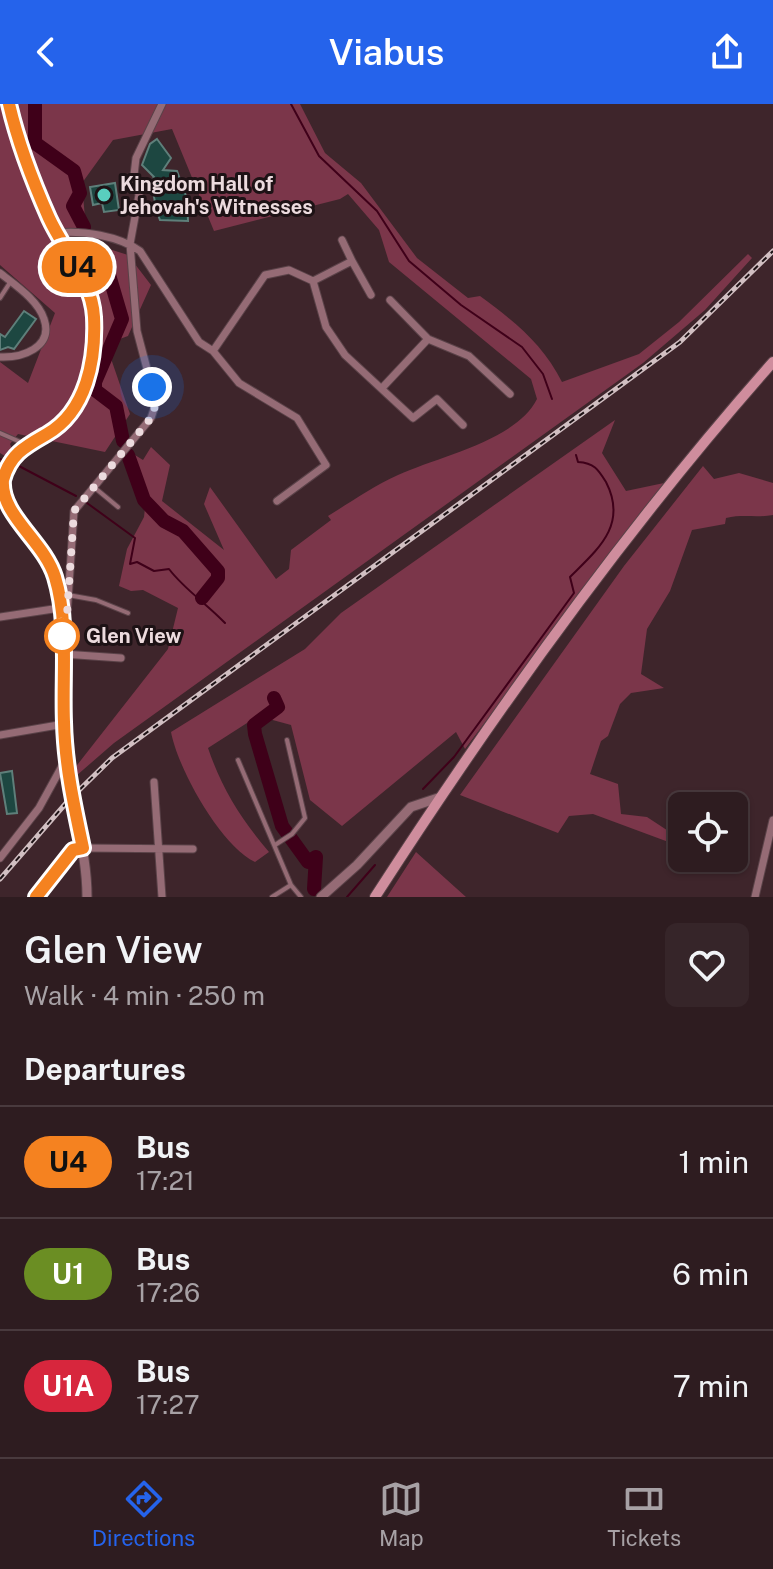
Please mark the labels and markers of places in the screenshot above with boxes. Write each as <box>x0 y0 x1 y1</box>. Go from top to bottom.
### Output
place label: Kingdom Hall of Jehovah's Witnesses <box>120 172 313 219</box>
marker: Kingdom Hall of Jehovah's Witnesses <box>95 186 113 204</box>
marker: Glen View <box>45 619 79 653</box>
place label: Glen View <box>86 624 181 648</box>

